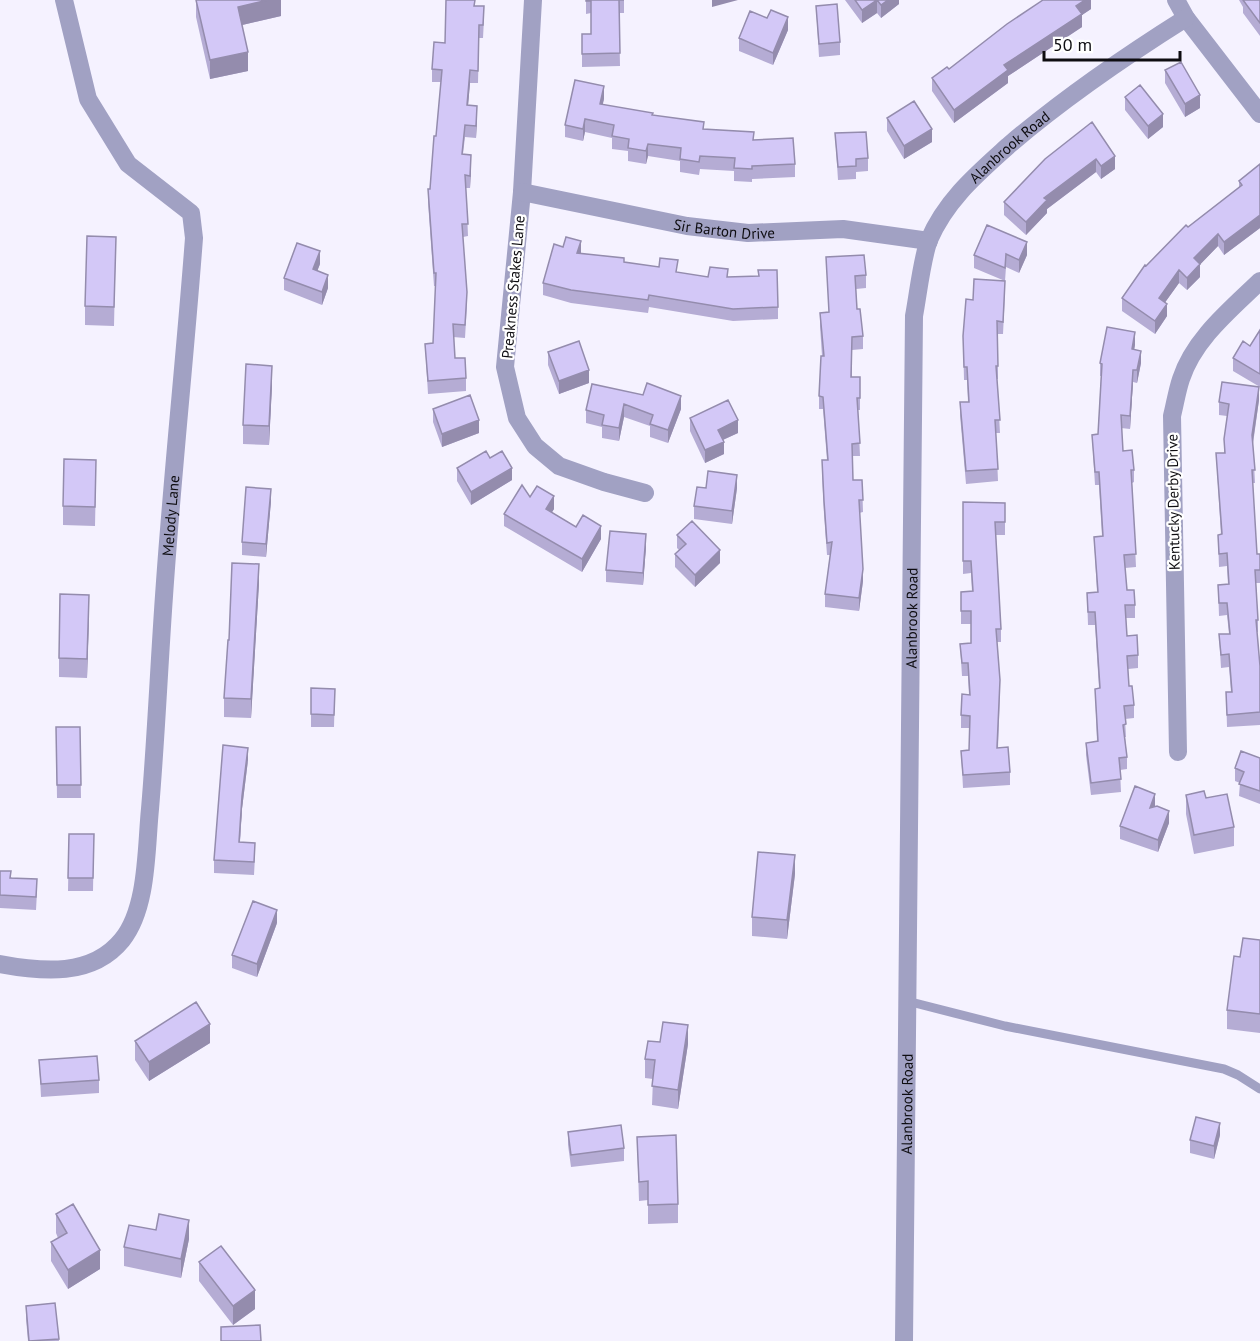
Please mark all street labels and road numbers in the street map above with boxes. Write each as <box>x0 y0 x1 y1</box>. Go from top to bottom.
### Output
street label: Alanbrook Road <box>965 106 1053 187</box>
street label: Sir Barton Drive <box>672 214 775 243</box>
street label: Preakness Stakes Lane <box>497 215 529 359</box>
street label: Kentucky Derby Drive <box>1162 434 1184 570</box>
street label: Melody Lane <box>157 474 183 557</box>
street label: Alanbrook Road <box>901 568 921 668</box>
street label: Alanbrook Road <box>896 1054 916 1154</box>

